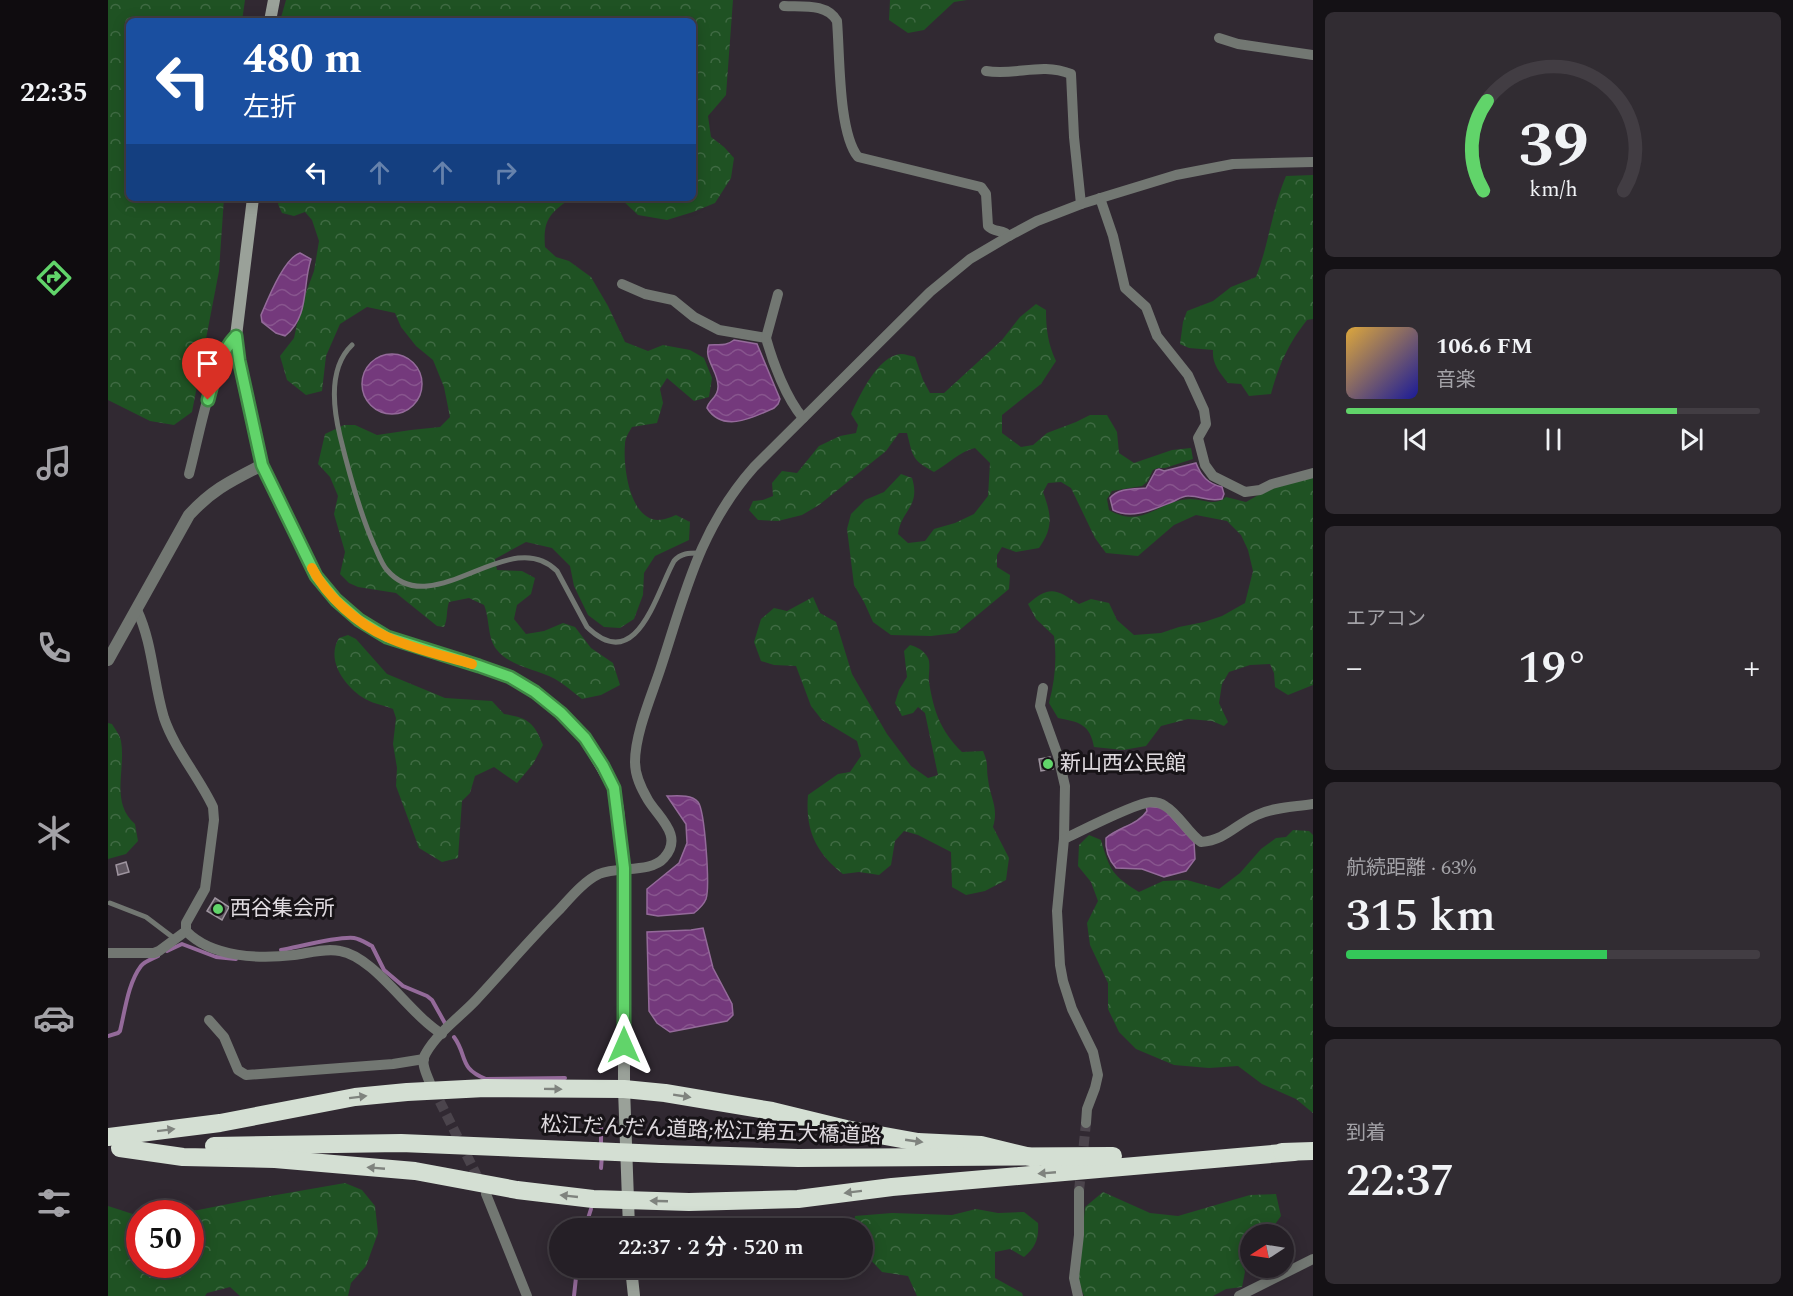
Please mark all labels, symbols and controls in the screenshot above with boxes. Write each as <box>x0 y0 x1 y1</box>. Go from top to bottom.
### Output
text: 480 m <box>243 28 362 91</box>
icon: left <box>144 42 222 120</box>
text: 22:35 <box>20 72 88 114</box>
text: 左折 <box>243 87 297 129</box>
text: 39 <box>1518 100 1588 195</box>
icon: left <box>300 156 333 189</box>
icon: ahead <box>363 156 396 189</box>
icon: ahead <box>426 156 459 189</box>
icon: right <box>489 156 522 189</box>
text: km/h <box>1529 174 1577 207</box>
icon: directions <box>33 257 75 299</box>
text: 106.6 FM <box>1436 330 1533 363</box>
pin <box>182 338 233 400</box>
icon: arrive <box>191 347 224 380</box>
text: 音楽 <box>1436 365 1476 395</box>
icon: previous <box>1399 423 1432 456</box>
icon: pause <box>1537 423 1570 456</box>
icon: next <box>1675 423 1708 456</box>
icon: music <box>33 442 75 484</box>
text: エアコン <box>1346 604 1426 634</box>
icon: phone <box>33 627 75 669</box>
text: 19° <box>1518 634 1588 703</box>
text: − <box>1346 643 1363 693</box>
text: + <box>1744 643 1760 693</box>
place label: 新山西公民館 <box>1060 748 1186 780</box>
marker: 新山西公民館 <box>1041 757 1055 771</box>
icon: climate <box>33 812 75 854</box>
text: 航続距離 · 63% <box>1346 853 1476 883</box>
text: 315 km <box>1346 882 1496 951</box>
place label: 西谷集会所 <box>230 893 335 925</box>
marker: 西谷集会所 <box>211 902 225 916</box>
icon: car <box>33 997 75 1039</box>
position arrow <box>592 1013 656 1077</box>
one-way arrow <box>543 1084 562 1094</box>
one-way arrow <box>673 1091 692 1100</box>
one-way arrow <box>349 1092 368 1101</box>
street label: 松江だんだん道路;松江第五大橋道路 <box>540 1109 882 1153</box>
text: 到着 <box>1346 1118 1386 1148</box>
one-way arrow <box>157 1125 176 1134</box>
one-way arrow <box>905 1136 924 1145</box>
text: 22:37 <box>1346 1147 1454 1216</box>
one-way arrow <box>367 1163 386 1173</box>
one-way arrow <box>1038 1168 1057 1178</box>
icon: filters <box>33 1182 75 1224</box>
one-way arrow <box>844 1187 863 1196</box>
one-way arrow <box>559 1191 578 1201</box>
one-way arrow <box>649 1196 668 1206</box>
speed limit sign: 50 <box>126 1200 204 1278</box>
north arrow <box>1240 1224 1294 1278</box>
map controls <box>1240 1224 1294 1278</box>
text: 22:37 · 2 分 · 520 m <box>618 1231 804 1264</box>

